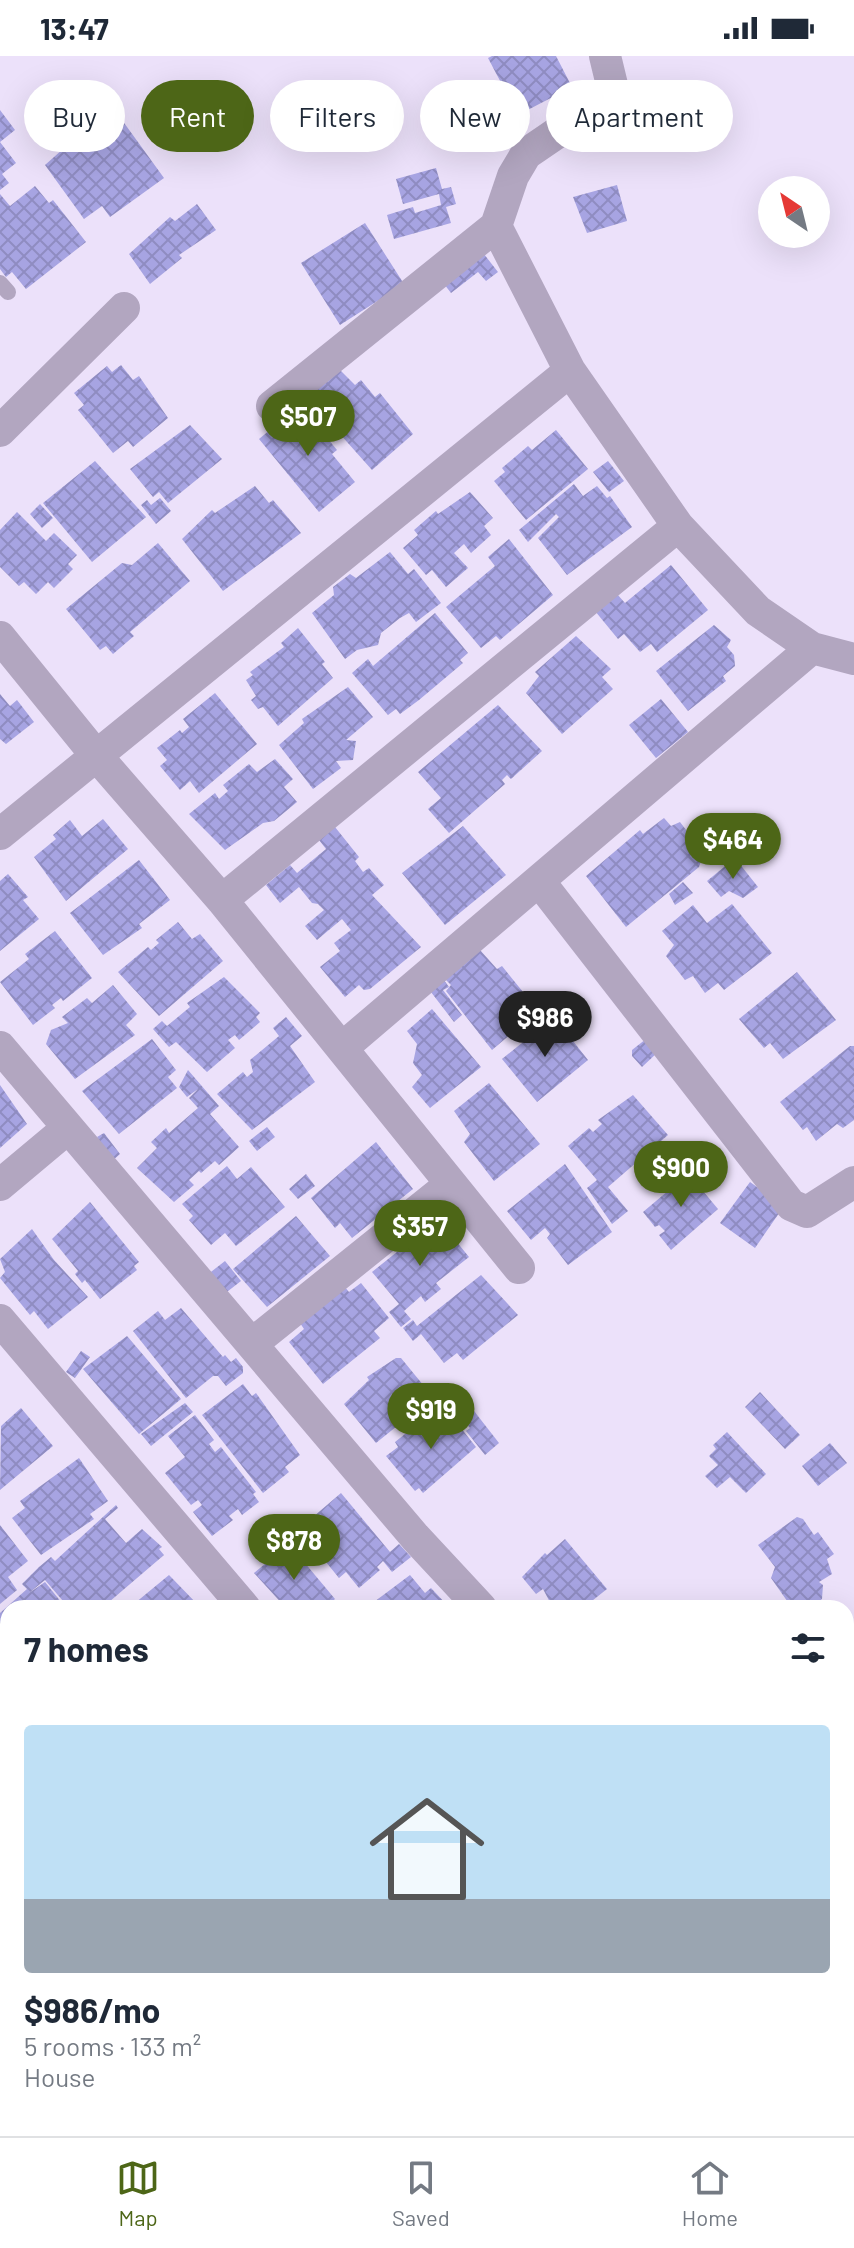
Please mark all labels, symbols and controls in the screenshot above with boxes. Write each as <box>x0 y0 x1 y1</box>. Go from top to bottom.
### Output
text: 13:47 <box>40 10 109 46</box>
chip: Buy <box>24 80 125 152</box>
chip: Rent <box>141 80 254 152</box>
chip: Filters <box>270 80 404 152</box>
chip: New <box>420 80 530 152</box>
chip: Apartment <box>546 80 733 152</box>
north arrow <box>758 176 830 248</box>
map controls <box>758 176 830 248</box>
pin: $507 <box>261 390 355 458</box>
text: $507 <box>280 400 336 431</box>
pin: $464 <box>686 813 780 881</box>
text: $464 <box>703 823 763 854</box>
pin: $986 <box>498 991 592 1059</box>
text: $986 <box>517 1001 573 1032</box>
pin: $900 <box>634 1141 728 1209</box>
text: $900 <box>652 1151 710 1182</box>
pin: $357 <box>373 1200 467 1268</box>
text: $357 <box>392 1210 448 1241</box>
pin: $919 <box>384 1383 478 1451</box>
text: $919 <box>405 1393 457 1424</box>
pin: $878 <box>247 1514 341 1582</box>
text: $878 <box>266 1524 322 1555</box>
icon: filters <box>786 1626 830 1670</box>
text: 7 homes <box>24 1628 149 1669</box>
icon: home <box>355 1777 499 1921</box>
text: $986/mo <box>24 1989 160 2030</box>
text: 5 rooms · 133 m² <box>24 2030 201 2061</box>
text: House <box>24 2061 95 2092</box>
tab: Map <box>116 2156 160 2230</box>
tab: Saved <box>392 2156 450 2230</box>
tab: Home <box>682 2156 738 2230</box>

